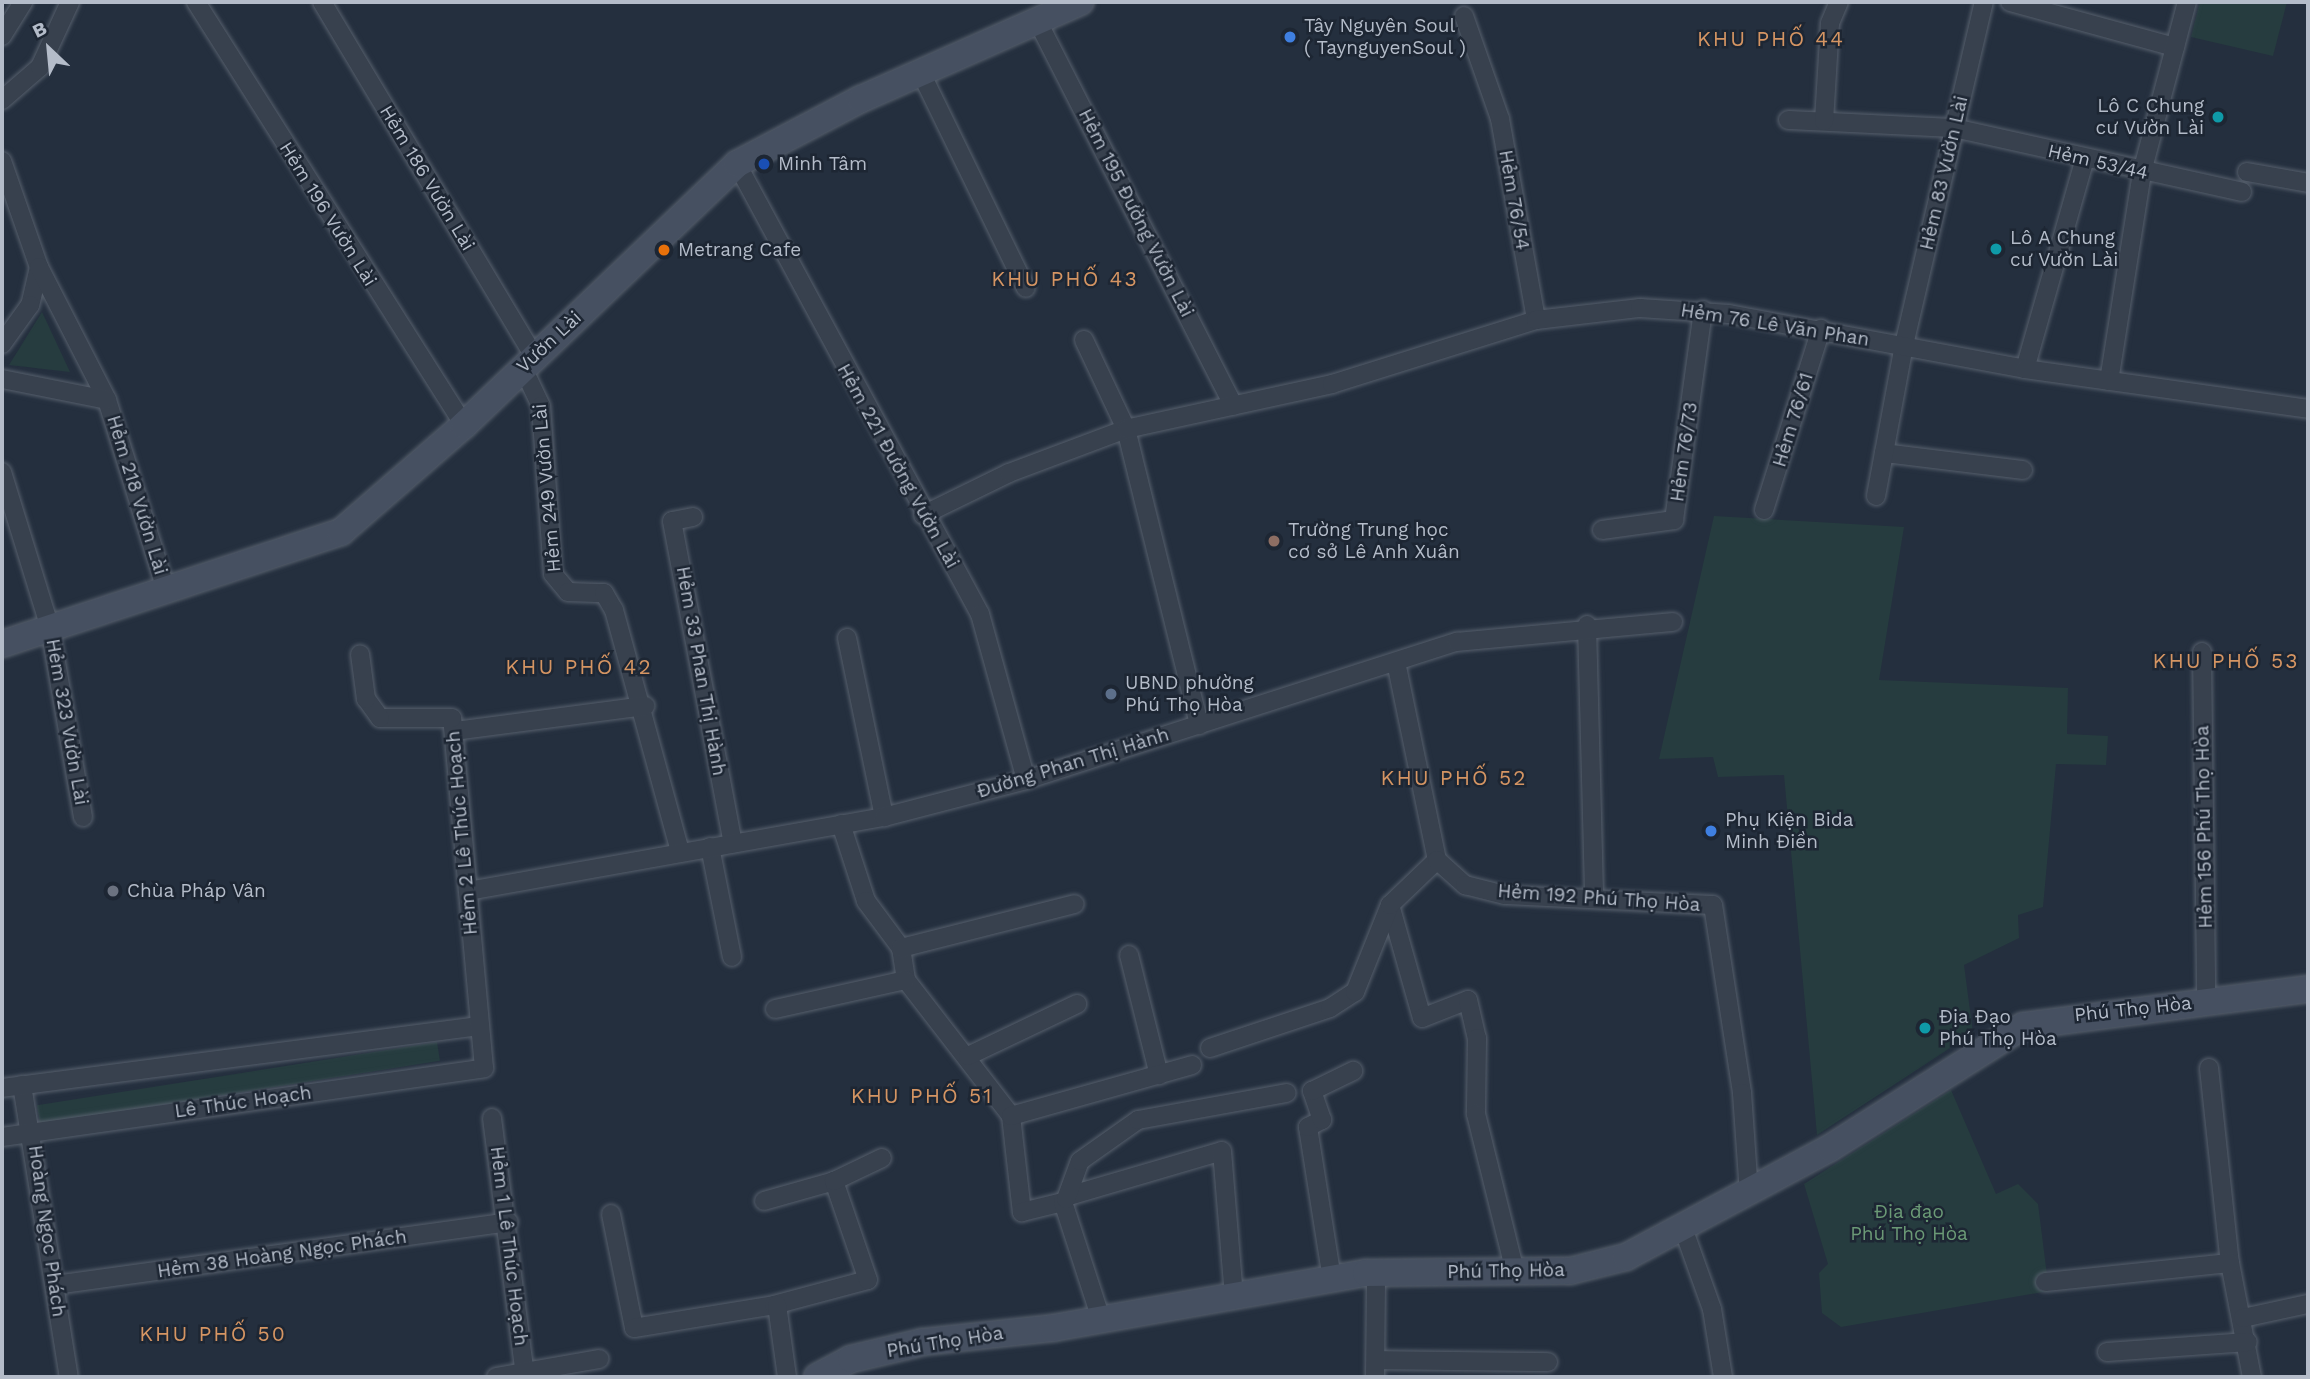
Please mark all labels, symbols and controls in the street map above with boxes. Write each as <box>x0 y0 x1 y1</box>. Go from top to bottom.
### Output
north arrow <box>14 14 84 84</box>
place label: Tây Nguyên Soul ( TaynguyenSoul ) <box>1304 15 1467 59</box>
text: B <box>29 16 50 43</box>
district label: KHU PHỐ 44 <box>1698 26 1844 52</box>
marker: Tây Nguyên Soul ( TaynguyenSoul ) <box>1282 29 1298 45</box>
street label: Hẻm 83 Vườn Lài <box>1915 93 1973 253</box>
place label: Lô C Chung cư Vườn Lài <box>2095 95 2204 139</box>
street label: Hẻm 186 Vườn Lài <box>374 101 480 255</box>
street label: Hẻm 195 Đường Vườn Lài <box>1073 105 1199 321</box>
marker: Lô C Chung cư Vườn Lài <box>2210 109 2226 125</box>
street label: Hẻm 196 Vườn Lài <box>274 137 382 291</box>
street label: Hẻm 53/44 <box>2046 139 2150 185</box>
street label: Hẻm 76/54 <box>1494 148 1534 252</box>
place label: Minh Tâm <box>778 153 868 175</box>
marker: Minh Tâm <box>756 156 772 172</box>
place label: Lô A Chung cư Vườn Lài <box>2010 227 2119 271</box>
place label: Metrang Cafe <box>678 239 801 261</box>
marker: Lô A Chung cư Vườn Lài <box>1988 241 2004 257</box>
marker: Metrang Cafe <box>656 242 672 258</box>
district label: KHU PHỐ 43 <box>993 266 1137 292</box>
street label: Hẻm 76 Lê Văn Phan <box>1678 299 1872 351</box>
street label: Vườn Lài <box>512 306 586 378</box>
street label: Hẻm 221 Đường Vườn Lài <box>832 359 964 573</box>
street label: Hẻm 76/61 <box>1768 370 1818 470</box>
street label: Hẻm 76/73 <box>1666 400 1702 504</box>
street label: Hẻm 249 Vườn Lài <box>528 402 566 574</box>
street label: Hẻm 218 Vườn Lài <box>102 412 172 578</box>
place label: Trường Trung học cơ sở Lê Anh Xuân <box>1288 519 1461 563</box>
marker: Trường Trung học cơ sở Lê Anh Xuân <box>1266 533 1282 549</box>
street label: Hẻm 33 Phan Thị Hành <box>671 564 731 778</box>
street label: Hẻm 323 Vườn Lài <box>41 637 93 807</box>
district label: KHU PHỐ 53 <box>2154 648 2298 674</box>
district label: KHU PHỐ 42 <box>507 654 651 680</box>
place label: UBND phường Phú Thọ Hòa <box>1125 672 1254 716</box>
marker: UBND phường Phú Thọ Hòa <box>1103 686 1119 702</box>
street label: Đường Phan Thị Hành <box>974 723 1172 803</box>
street label: Hẻm 156 Phú Thọ Hòa <box>2191 725 2217 929</box>
street label: Hẻm 2 Lê Thúc Hoạch <box>442 730 482 936</box>
district label: KHU PHỐ 52 <box>1382 765 1526 791</box>
place label: Phụ Kiện Bida Minh Điền <box>1725 809 1853 853</box>
marker: Phụ Kiện Bida Minh Điền <box>1703 823 1719 839</box>
place label: Chùa Pháp Vân <box>127 880 267 902</box>
street label: Hẻm 192 Phú Thọ Hòa <box>1496 880 1702 916</box>
marker: Chùa Pháp Vân <box>105 883 121 899</box>
street label: Phú Thọ Hòa <box>2073 991 2193 1027</box>
place label: Địa Đạo Phú Thọ Hòa <box>1939 1006 2057 1050</box>
marker: Địa Đạo Phú Thọ Hòa <box>1917 1020 1933 1036</box>
street label: Lê Thúc Hoạch <box>173 1081 313 1123</box>
district label: KHU PHỐ 51 <box>852 1083 992 1109</box>
street label: Hoàng Ngọc Phách <box>24 1144 70 1318</box>
street label: Hẻm 1 Lê Thúc Hoạch <box>485 1144 533 1348</box>
park label: Địa đạo Phú Thọ Hòa <box>1850 1201 1968 1245</box>
street label: Hẻm 38 Hoàng Ngọc Phách <box>156 1225 408 1283</box>
street label: Phú Thọ Hòa <box>1447 1259 1565 1283</box>
district label: KHU PHỐ 50 <box>140 1321 286 1347</box>
street label: Phú Thọ Hòa <box>885 1321 1005 1363</box>

